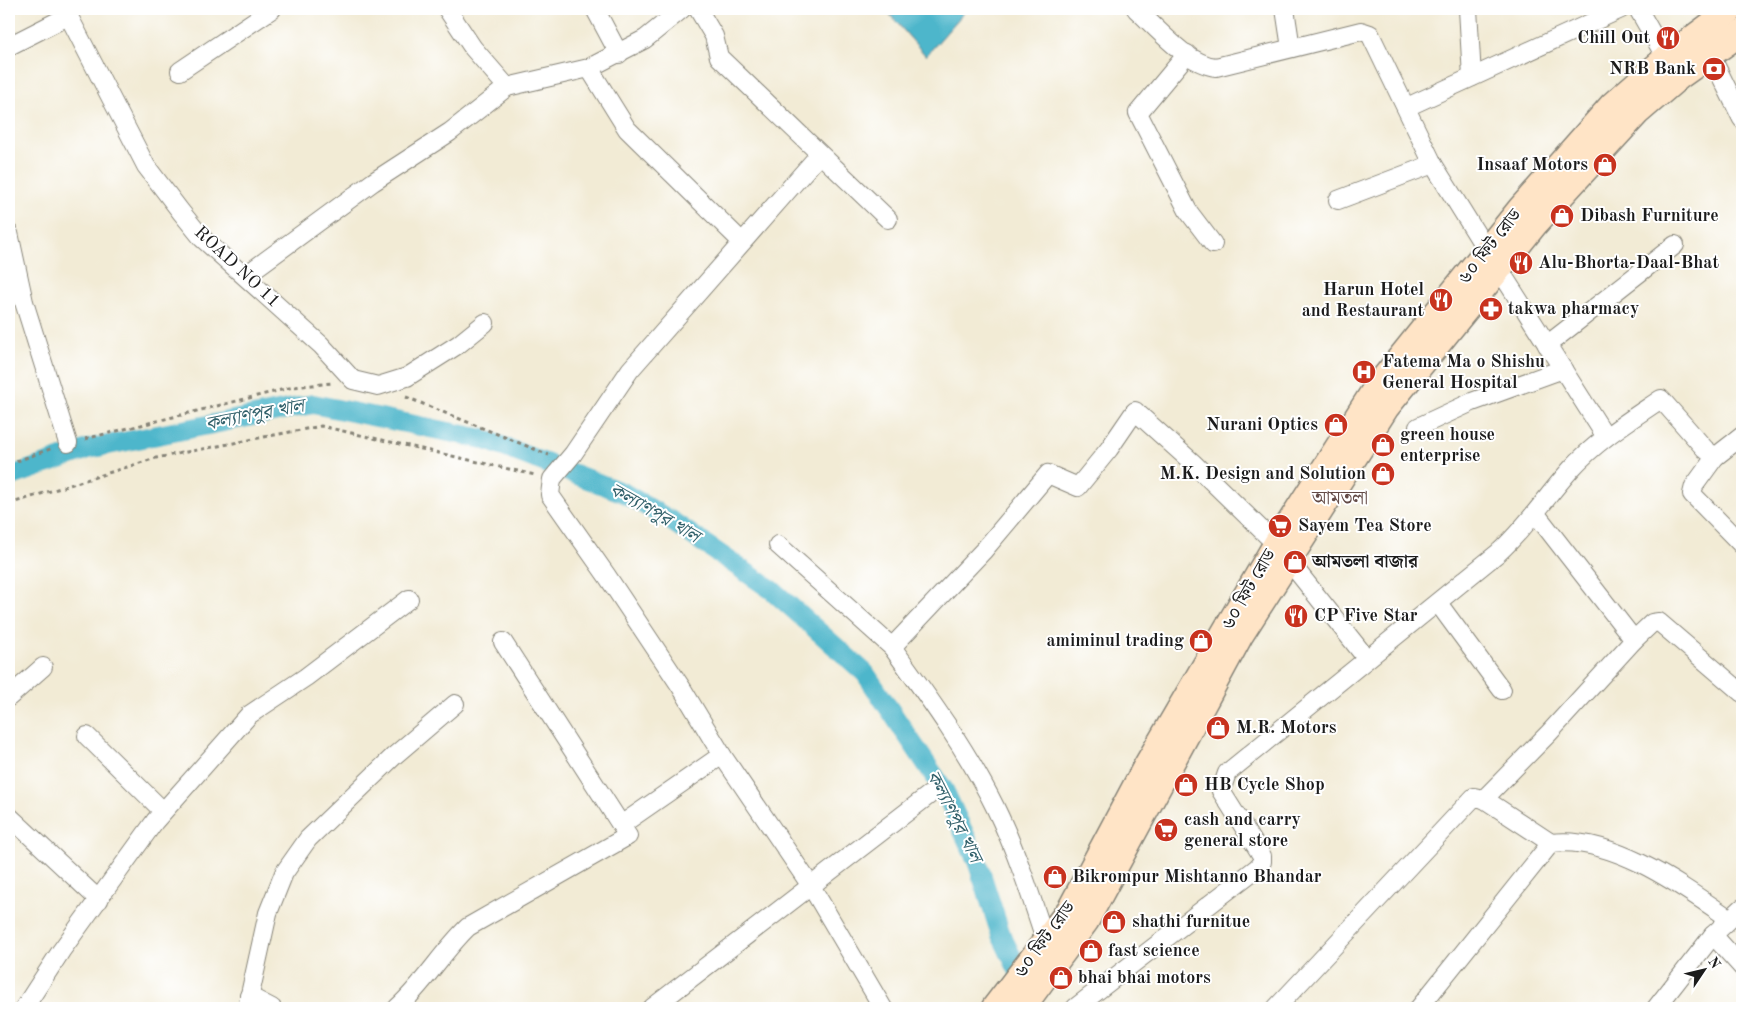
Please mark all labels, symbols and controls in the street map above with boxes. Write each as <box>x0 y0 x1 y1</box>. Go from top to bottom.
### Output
restaurant icon: Chill Out <box>1655 25 1681 51</box>
place label: Chill Out <box>1577 29 1650 47</box>
bank icon: NRB Bank <box>1701 56 1727 82</box>
place label: NRB Bank <box>1609 60 1696 78</box>
shop icon: Insaaf Motors <box>1592 152 1618 178</box>
place label: Insaaf Motors <box>1476 156 1588 174</box>
shop icon: Dibash Furniture <box>1549 203 1575 229</box>
street label: ৬০ ফিট রোড <box>1454 204 1525 288</box>
place label: Dibash Furniture <box>1580 207 1719 225</box>
street label: ROAD NO 11 <box>191 223 283 311</box>
restaurant icon: Alu-Bhorta-Daal-Bhat <box>1508 250 1534 276</box>
place label: Alu-Bhorta-Daal-Bhat <box>1538 254 1719 272</box>
place label: Harun Hotel and Restaurant <box>1302 281 1424 320</box>
restaurant icon: Harun Hotel and Restaurant <box>1428 287 1454 313</box>
pharmacy icon: takwa pharmacy <box>1478 296 1504 322</box>
place label: takwa pharmacy <box>1508 300 1639 318</box>
place label: Fatema Ma o Shishu General Hospital <box>1382 353 1545 392</box>
hospital icon: Fatema Ma o Shishu General Hospital <box>1351 359 1377 385</box>
water label: কল্যাণপুর খাল <box>204 397 309 435</box>
shop icon: Nurani Optics <box>1323 412 1349 438</box>
place label: Nurani Optics <box>1206 416 1318 434</box>
place label: green house enterprise <box>1400 426 1495 465</box>
shop icon: green house enterprise <box>1370 432 1396 458</box>
shop icon: M.K. Design and Solution <box>1370 461 1396 487</box>
place label: M.K. Design and Solution <box>1160 465 1366 483</box>
water label: কল্যাণপুর খাল <box>606 481 705 549</box>
district label: আমতলা <box>1311 490 1368 509</box>
supermarket icon: Sayem Tea Store <box>1267 513 1293 539</box>
place label: Sayem Tea Store <box>1298 517 1432 535</box>
street label: ৬০ ফিট রোড <box>1217 545 1280 633</box>
shop icon: আমতলা বাজার <box>1282 549 1308 575</box>
place label: আমতলা বাজার <box>1311 553 1419 571</box>
restaurant icon: CP Five Star <box>1283 603 1309 629</box>
place label: CP Five Star <box>1314 607 1418 625</box>
shop icon: amiminul trading <box>1188 628 1214 654</box>
place label: amiminul trading <box>1046 632 1184 650</box>
shop icon: M.R. Motors <box>1205 715 1231 741</box>
place label: M.R. Motors <box>1236 719 1337 737</box>
water label: কল্যাণপুর খাল <box>922 768 986 869</box>
shop icon: HB Cycle Shop <box>1173 772 1199 798</box>
place label: HB Cycle Shop <box>1204 776 1325 794</box>
place label: cash and carry general store <box>1184 811 1301 850</box>
supermarket icon: cash and carry general store <box>1153 817 1179 843</box>
shop icon: Bikrompur Mishtanno Bhandar <box>1042 864 1068 890</box>
place label: Bikrompur Mishtanno Bhandar <box>1072 868 1322 886</box>
street label: ৬০ ফিট রোড <box>1010 897 1079 982</box>
shop icon: shathi furnitue <box>1101 909 1127 935</box>
place label: shathi furnitue <box>1132 913 1250 931</box>
shop icon: fast science <box>1078 938 1104 964</box>
place label: fast science <box>1108 942 1200 960</box>
north arrow <box>1678 944 1728 994</box>
text: N <box>1705 955 1723 972</box>
shop icon: bhai bhai motors <box>1048 965 1074 991</box>
place label: bhai bhai motors <box>1078 969 1211 987</box>

